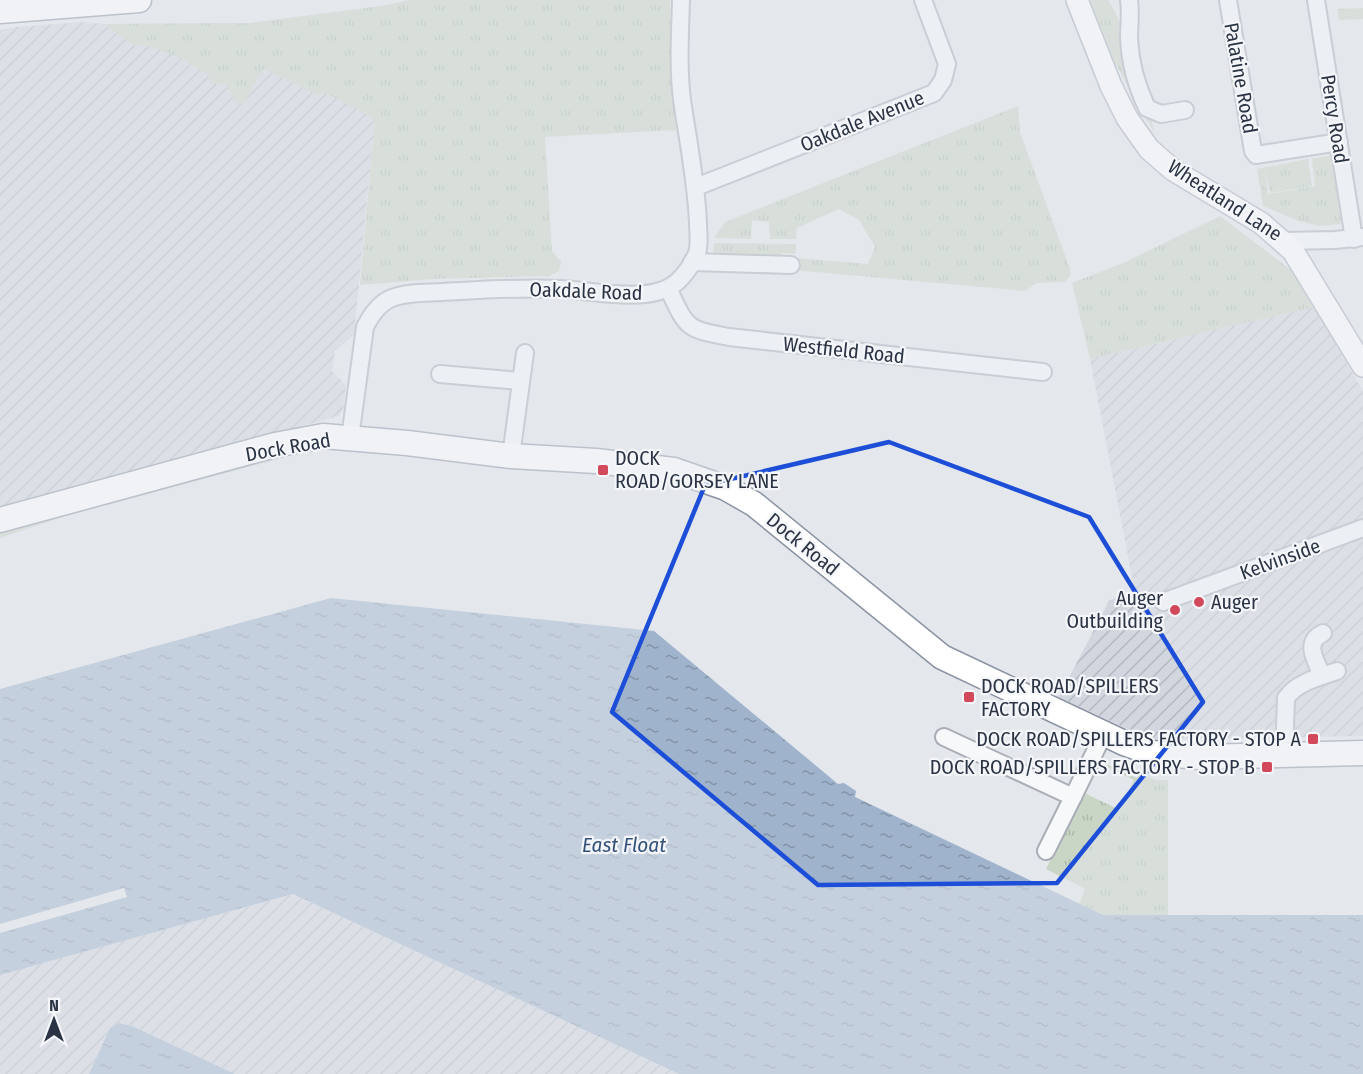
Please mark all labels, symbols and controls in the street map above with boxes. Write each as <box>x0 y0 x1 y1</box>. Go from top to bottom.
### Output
street label: Palatine Road <box>1219 21 1263 135</box>
street label: Percy Road <box>1316 73 1354 165</box>
street label: Oakdale Avenue <box>797 85 927 157</box>
street label: Wheatland Lane <box>1163 154 1287 246</box>
street label: Oakdale Road <box>529 277 643 305</box>
street label: Westfield Road <box>782 332 906 368</box>
street label: Dock Road <box>243 428 333 466</box>
place label: DOCK ROAD/GORSEY LANE <box>615 446 779 493</box>
marker: DOCK ROAD/GORSEY LANE <box>596 463 610 477</box>
street label: Dock Road <box>762 508 844 580</box>
street label: Kelvinside <box>1236 533 1324 585</box>
place label: Auger Outbuilding <box>1066 586 1164 633</box>
place label: Auger <box>1211 590 1258 614</box>
marker: Auger <box>1192 595 1206 609</box>
marker: Auger Outbuilding <box>1168 603 1182 617</box>
place label: DOCK ROAD/SPILLERS FACTORY <box>981 674 1159 721</box>
marker: DOCK ROAD/SPILLERS FACTORY <box>962 690 976 704</box>
place label: DOCK ROAD/SPILLERS FACTORY - STOP A <box>976 727 1301 751</box>
marker: DOCK ROAD/SPILLERS FACTORY - STOP A <box>1306 732 1320 746</box>
place label: DOCK ROAD/SPILLERS FACTORY - STOP B <box>930 755 1255 779</box>
marker: DOCK ROAD/SPILLERS FACTORY - STOP B <box>1260 760 1274 774</box>
water label: East Float <box>582 832 666 858</box>
north arrow <box>24 990 84 1050</box>
text: N <box>49 996 59 1015</box>

